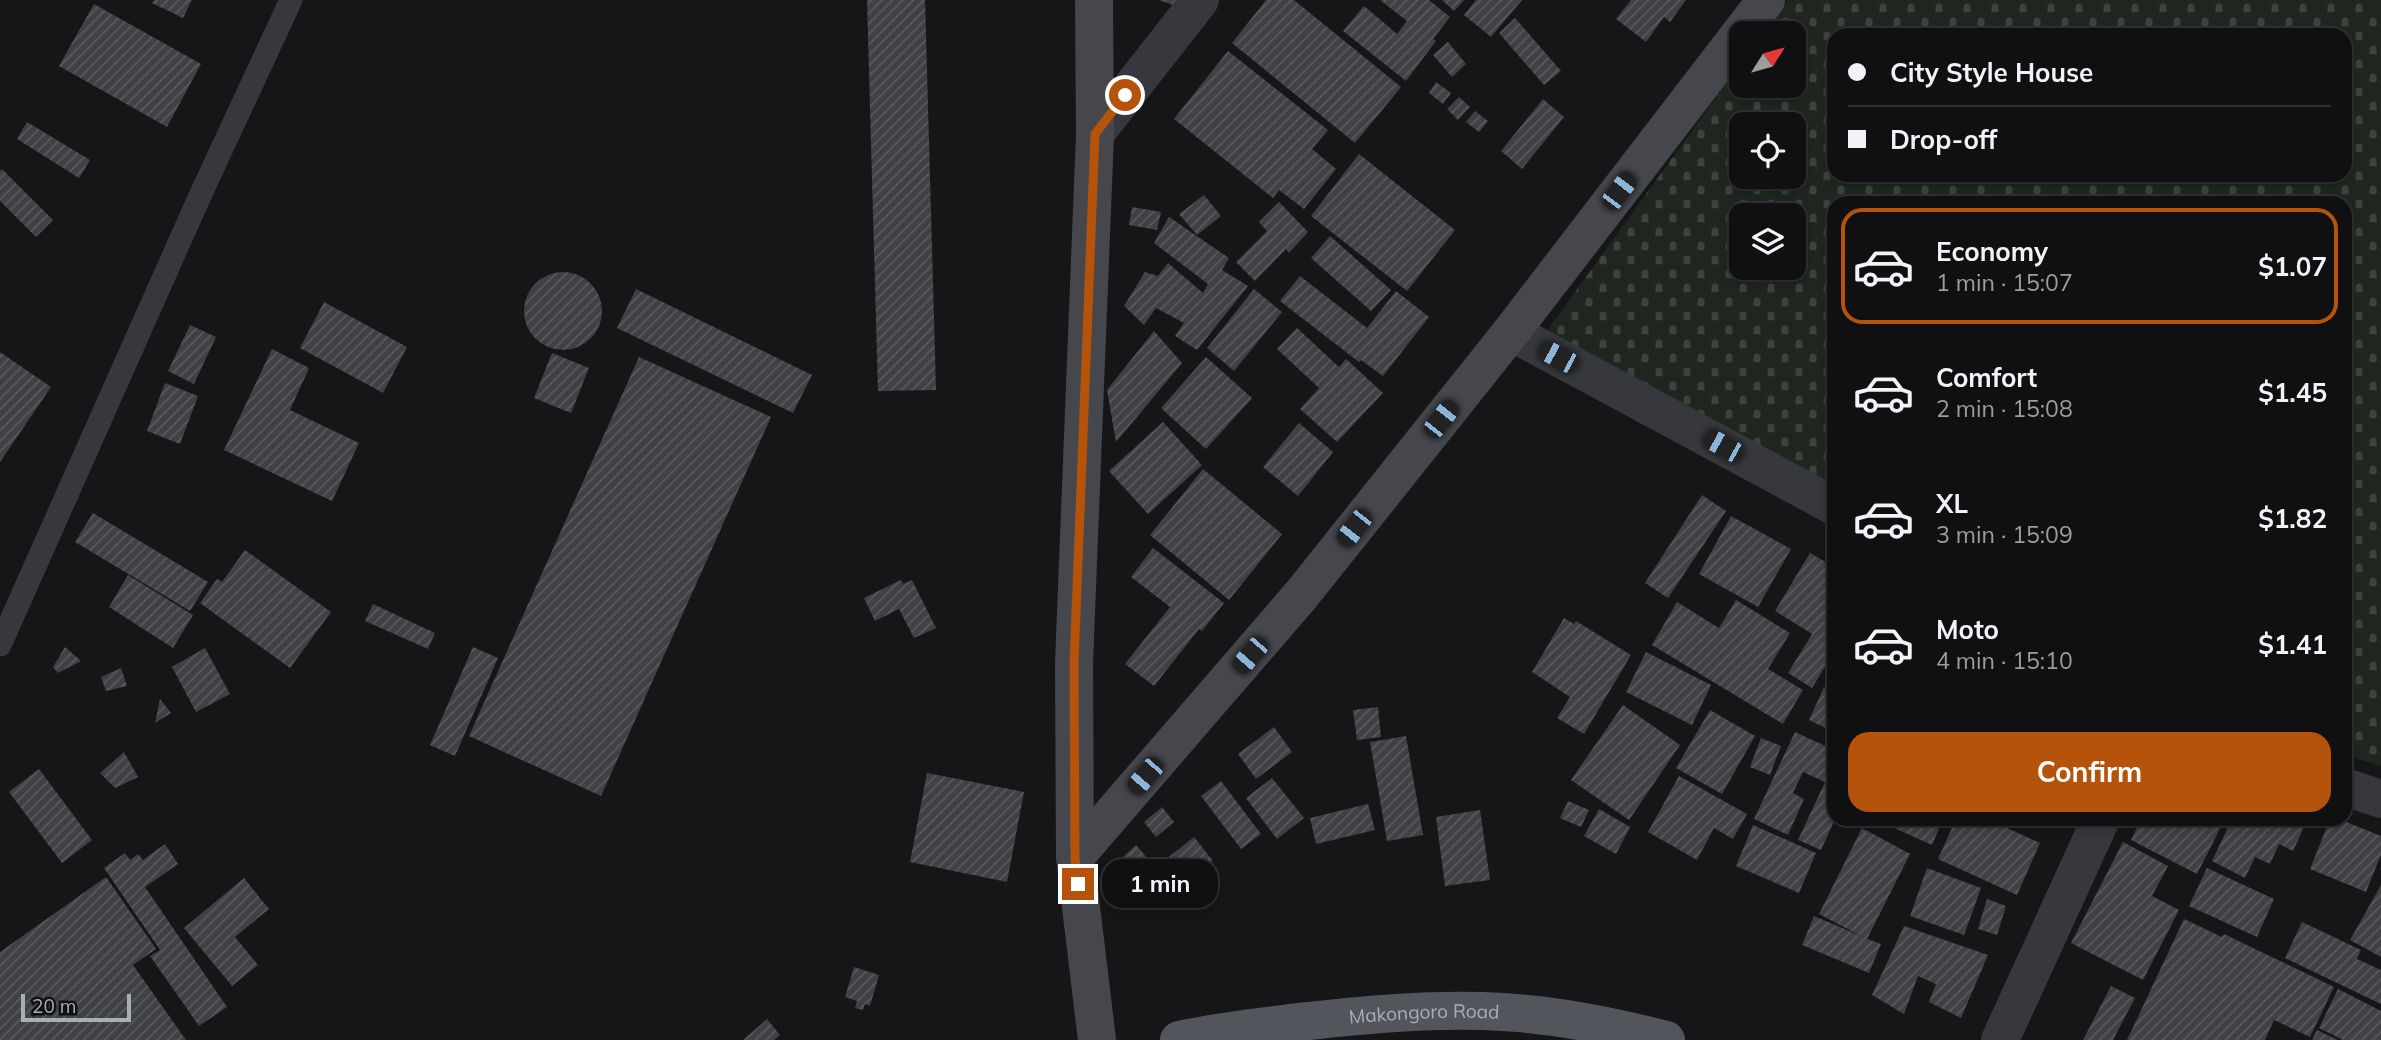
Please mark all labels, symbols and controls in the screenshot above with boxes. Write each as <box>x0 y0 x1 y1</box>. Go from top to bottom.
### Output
north arrow <box>1729 21 1806 98</box>
map controls <box>1729 21 1806 280</box>
text: City Style House <box>1890 56 2093 89</box>
route start <box>1109 79 1141 111</box>
button: locate <box>1729 112 1806 189</box>
text: Drop-off <box>1890 123 1997 156</box>
car <box>1598 168 1641 214</box>
button: layers <box>1729 203 1806 280</box>
icon: car <box>1852 235 1915 298</box>
text: Economy <box>1936 235 2048 268</box>
text: $1.07 <box>2258 250 2327 283</box>
text: 1 min · 15:07 <box>1936 268 2073 297</box>
car <box>1535 338 1582 376</box>
icon: car <box>1852 361 1915 424</box>
text: Comfort <box>1936 361 2037 394</box>
text: $1.45 <box>2258 376 2327 409</box>
text: 2 min · 15:08 <box>1936 394 2073 423</box>
car <box>1420 396 1463 442</box>
car <box>1700 427 1747 465</box>
icon: car <box>1852 487 1915 550</box>
text: XL <box>1936 487 1968 520</box>
text: $1.82 <box>2258 502 2327 535</box>
car <box>1333 505 1376 551</box>
text: 3 min · 15:09 <box>1936 520 2073 549</box>
icon: car <box>1852 613 1915 676</box>
text: Moto <box>1936 613 1999 646</box>
text: $1.41 <box>2258 628 2327 661</box>
car <box>1229 632 1272 678</box>
text: 4 min · 15:10 <box>1936 646 2073 675</box>
button: Confirm <box>1848 732 2331 812</box>
car <box>1124 753 1167 799</box>
callout: 1 min <box>1102 860 1218 908</box>
route end <box>1062 868 1094 900</box>
text: 1 min <box>1130 869 1190 898</box>
scale bar <box>21 991 131 1023</box>
text: 20 m <box>32 994 76 1018</box>
street label: Makongoro Road <box>1348 999 1500 1029</box>

